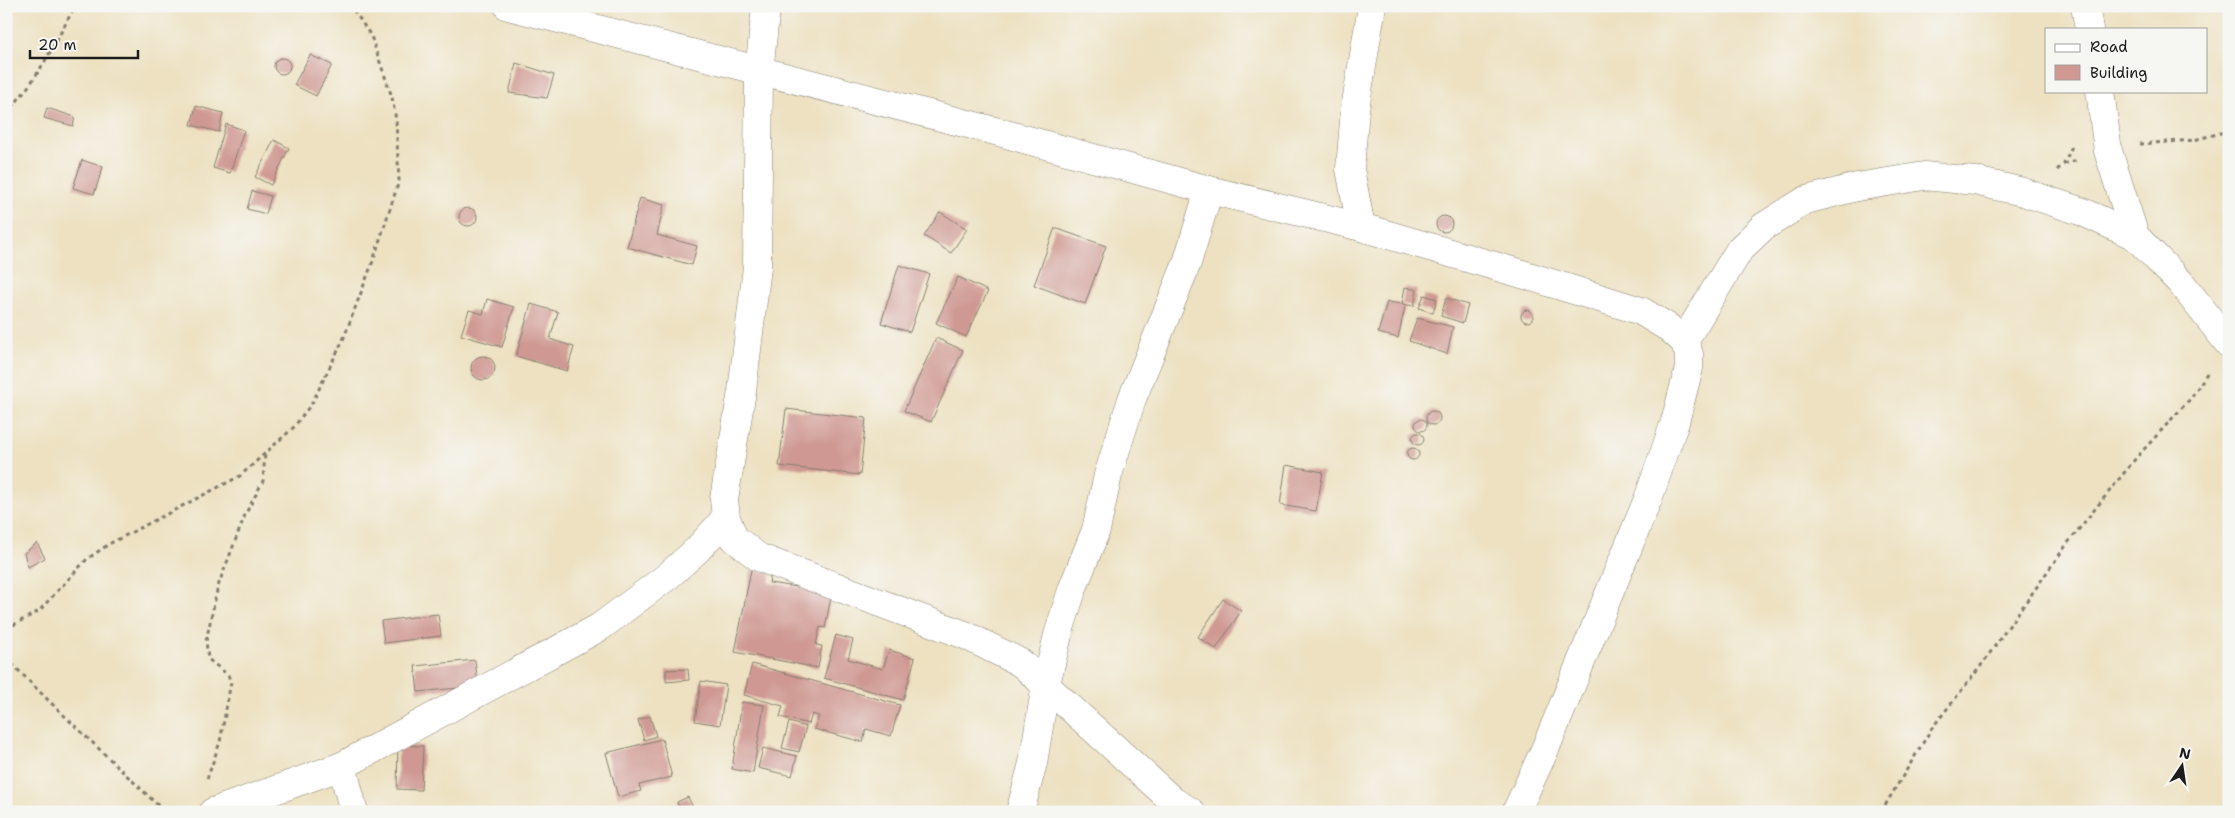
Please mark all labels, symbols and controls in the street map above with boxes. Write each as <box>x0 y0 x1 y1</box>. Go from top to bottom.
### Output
scale bar <box>30 28 138 60</box>
legend <box>2045 28 2208 92</box>
text: 20 m <box>38 35 77 55</box>
text: Road <box>2090 37 2128 57</box>
text: Building <box>2090 63 2147 83</box>
north arrow <box>2158 740 2208 790</box>
text: N <box>2177 743 2192 763</box>

